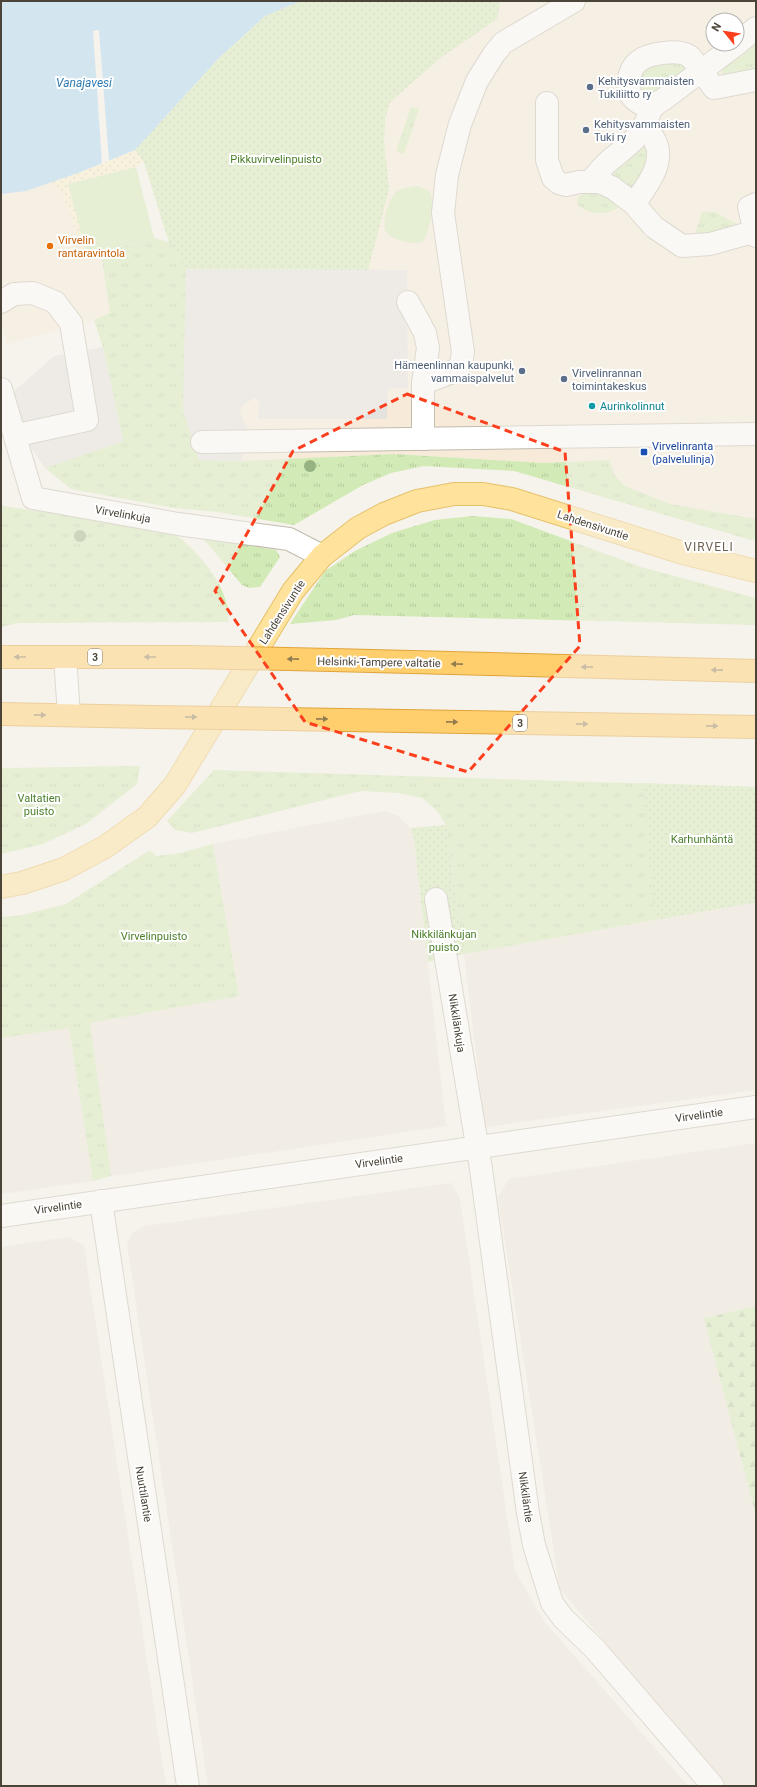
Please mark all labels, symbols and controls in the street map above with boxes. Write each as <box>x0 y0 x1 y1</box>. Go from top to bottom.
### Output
north arrow <box>705 12 745 52</box>
text: N <box>709 20 724 34</box>
place label: Kehitysvammaisten Tukiliitto ry <box>598 75 694 101</box>
water label: Vanajavesi <box>56 76 112 90</box>
marker: Kehitysvammaisten Tukiliitto ry <box>585 82 595 92</box>
place label: Kehitysvammaisten Tuki ry <box>594 118 690 144</box>
marker: Kehitysvammaisten Tuki ry <box>581 125 591 135</box>
park label: Pikkuvirvelinpuisto <box>230 153 322 166</box>
place label: Virvelin rantaravintola <box>58 234 125 260</box>
marker: Virvelin rantaravintola <box>45 241 55 251</box>
place label: Hämeenlinnan kaupunki, vammaispalvelut <box>394 359 514 385</box>
marker: Hämeenlinnan kaupunki, vammaispalvelut <box>517 366 527 376</box>
place label: Virvelinrannan toimintakeskus <box>572 367 647 393</box>
marker: Virvelinrannan toimintakeskus <box>559 374 569 384</box>
place label: Aurinkolinnut <box>600 400 665 413</box>
marker: Aurinkolinnut <box>587 401 597 411</box>
place label: Virvelinranta (palvelulinja) <box>652 440 714 466</box>
marker: Virvelinranta (palvelulinja) <box>639 447 649 457</box>
street label: Virvelinkuja <box>94 503 152 526</box>
street label: Lahdensivuntie <box>556 508 630 543</box>
district label: VIRVELI <box>684 540 734 554</box>
street label: Lahdensivuntie <box>257 578 308 647</box>
road number: 3 <box>88 649 102 665</box>
one-way arrow <box>13 654 26 660</box>
one-way arrow <box>143 654 156 660</box>
street label: Helsinki-Tampere valtatie <box>317 655 441 670</box>
one-way arrow <box>287 656 299 663</box>
one-way arrow <box>451 660 463 667</box>
one-way arrow <box>580 664 593 670</box>
one-way arrow <box>710 667 723 673</box>
one-way arrow <box>34 712 47 718</box>
one-way arrow <box>185 714 198 720</box>
road number: 3 <box>513 715 527 731</box>
one-way arrow <box>316 716 329 722</box>
one-way arrow <box>446 718 458 725</box>
one-way arrow <box>576 721 589 727</box>
one-way arrow <box>706 723 719 729</box>
park label: Valtatien puisto <box>17 792 61 818</box>
park label: Karhunhäntä <box>671 833 733 846</box>
park label: Nikkilänkujan puisto <box>411 928 477 954</box>
park label: Virvelinpuisto <box>121 930 187 943</box>
street label: Nikkilänkuja <box>445 993 468 1053</box>
street label: Virvelintie <box>674 1106 724 1125</box>
street label: Virvelintie <box>354 1152 404 1171</box>
street label: Virvelintie <box>33 1198 83 1217</box>
street label: Nuuttilantie <box>133 1465 154 1523</box>
street label: Nikkiläntie <box>516 1471 536 1523</box>

